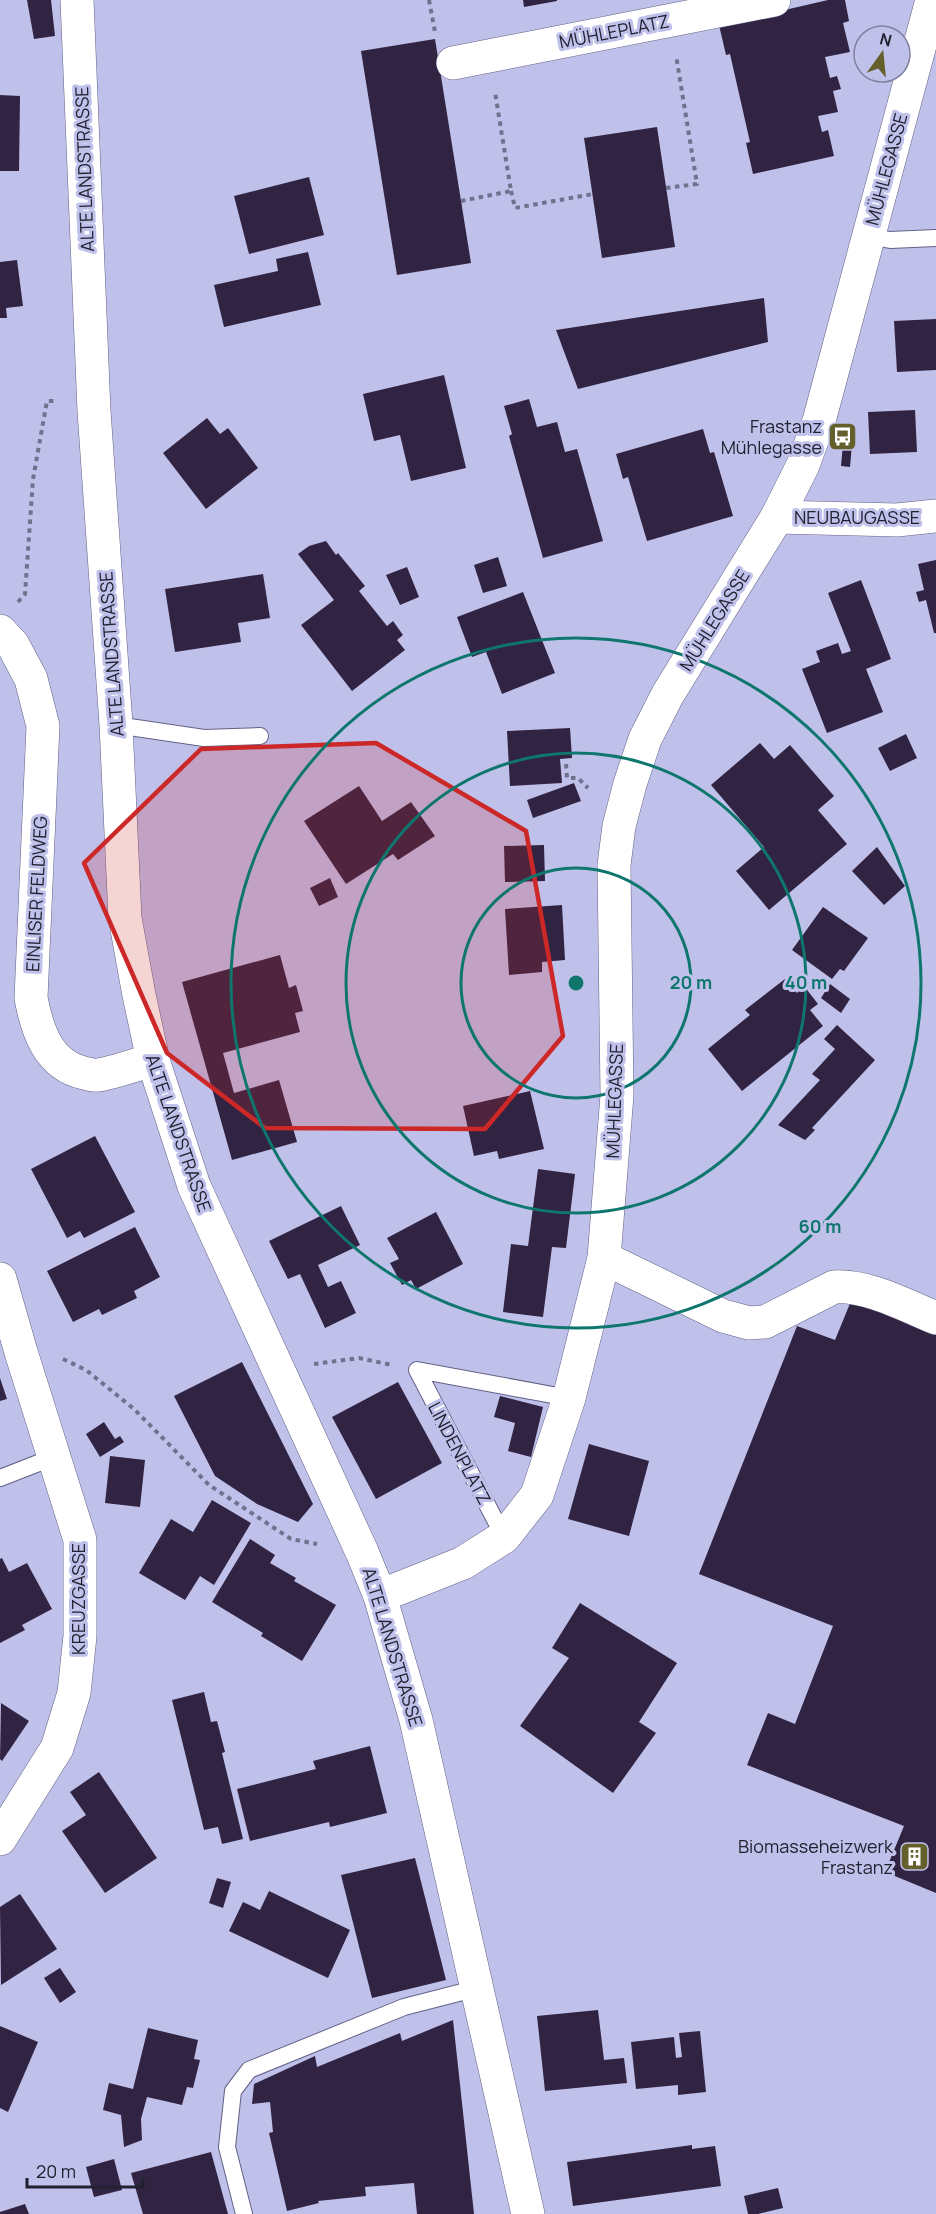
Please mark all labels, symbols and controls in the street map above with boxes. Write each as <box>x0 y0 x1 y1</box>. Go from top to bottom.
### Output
street label: MÜHLEPLATZ <box>557 9 671 53</box>
north arrow <box>852 24 912 84</box>
text: N <box>877 27 894 52</box>
street label: ALTE LANDSTRASSE <box>69 86 99 252</box>
street label: MÜHLEGASSE <box>860 110 912 228</box>
place label: Frastanz Mühlegasse <box>721 414 822 459</box>
bus stop icon: Frastanz Mühlegasse <box>827 420 859 452</box>
street label: NEUBAUGASSE <box>794 505 920 529</box>
street label: MÜHLEGASSE <box>673 565 755 675</box>
street label: ALTE LANDSTRASSE <box>93 571 129 737</box>
street label: EINLISER FELDWEG <box>20 815 52 972</box>
text: 20 m <box>670 970 712 994</box>
text: 40 m <box>785 970 827 994</box>
centre of rings <box>566 973 586 993</box>
street label: MÜHLEGASSE <box>600 1043 628 1159</box>
street label: ALTE LANDSTRASSE <box>141 1051 217 1215</box>
text: 60 m <box>799 1214 841 1238</box>
street label: LINDENPLATZ <box>423 1398 497 1508</box>
street label: KREUZGASSE <box>66 1543 90 1655</box>
street label: ALTE LANDSTRASSE <box>357 1564 429 1730</box>
place label: Biomasseheizwerk Frastanz <box>738 1834 894 1879</box>
building icon: Biomasseheizwerk Frastanz <box>898 1840 930 1872</box>
scale bar <box>27 2151 142 2189</box>
text: 20 m <box>36 2159 76 2183</box>

